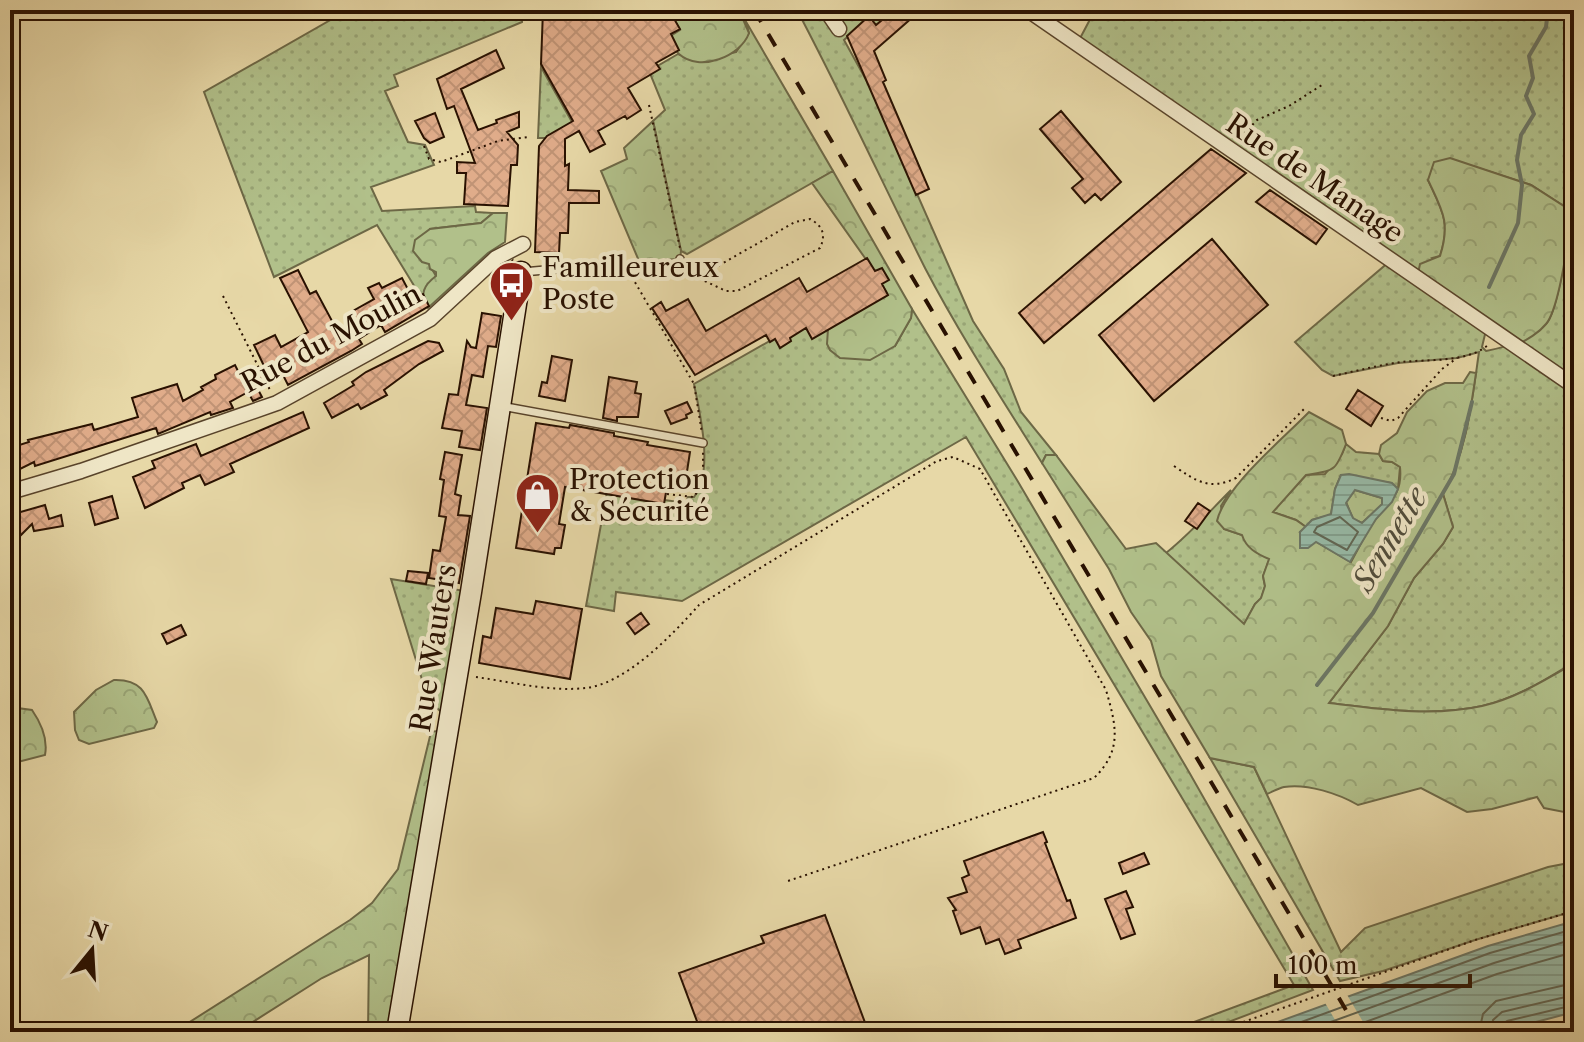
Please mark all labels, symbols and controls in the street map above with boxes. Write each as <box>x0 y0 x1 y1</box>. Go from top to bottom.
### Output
street label: Rue de Manage <box>1220 106 1410 250</box>
place label: Familleureux Poste <box>542 250 719 316</box>
bus stop icon: Familleureux Poste <box>487 259 535 322</box>
street label: Rue du Moulin <box>235 276 427 400</box>
place label: Protection & Sécurité <box>569 462 710 528</box>
shop icon: Protection & Sécurité <box>514 471 562 534</box>
water label: Sennette <box>1344 479 1436 599</box>
street label: Rue Wauters <box>403 562 463 734</box>
north arrow <box>52 910 132 990</box>
text: N <box>85 916 111 947</box>
scale bar <box>1276 938 1470 988</box>
text: 100 m <box>1288 951 1357 980</box>

